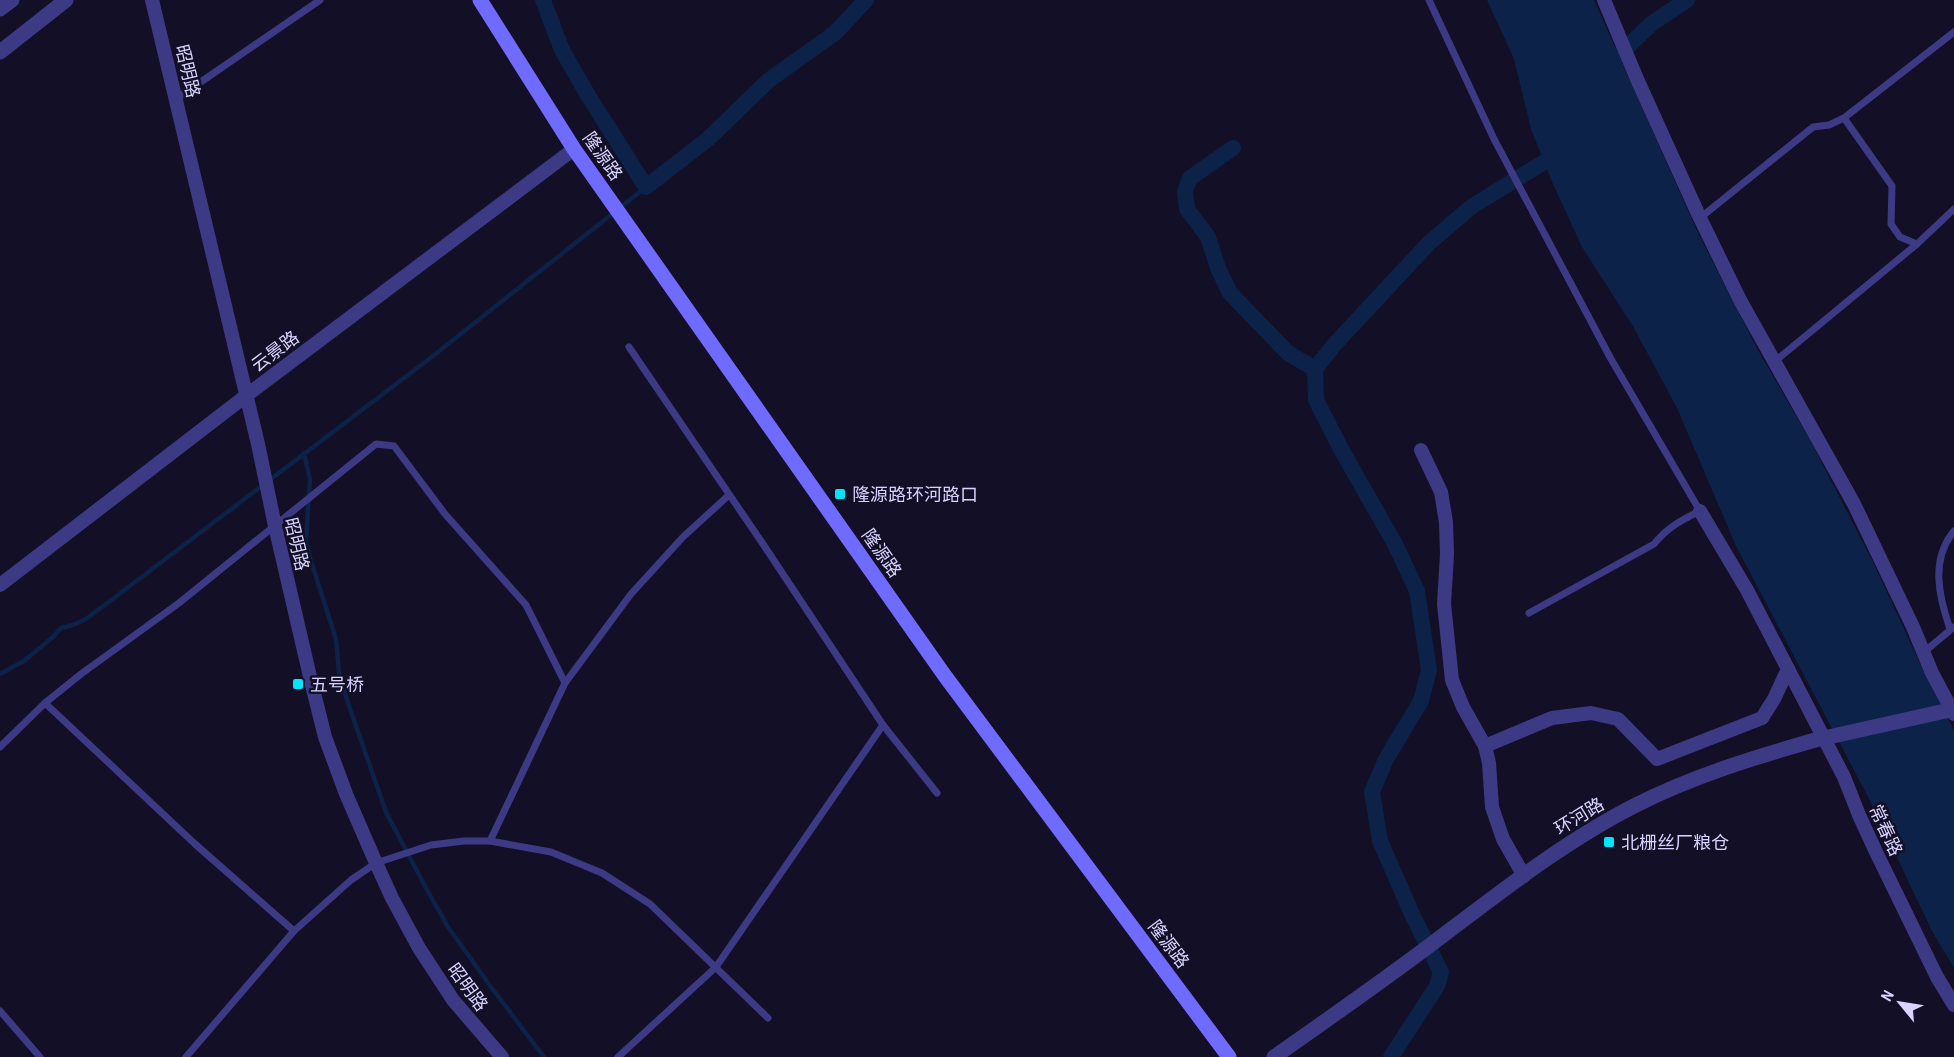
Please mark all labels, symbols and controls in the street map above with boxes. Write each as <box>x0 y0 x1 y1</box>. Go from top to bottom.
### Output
street label: 昭明路 <box>170 42 206 100</box>
street label: 隆源路 <box>577 127 629 185</box>
street label: 云景路 <box>246 325 304 377</box>
place label: 隆源路环河路口 <box>852 482 978 507</box>
marker: 隆源路环河路口 <box>833 487 847 501</box>
street label: 昭明路 <box>279 515 315 573</box>
street label: 隆源路 <box>856 524 908 582</box>
place label: 五号桥 <box>310 672 364 697</box>
marker: 五号桥 <box>291 677 305 691</box>
street label: 环河路 <box>1549 791 1609 841</box>
street label: 常春路 <box>1863 800 1909 860</box>
place label: 北栅丝厂粮仓 <box>1621 830 1729 855</box>
marker: 北栅丝厂粮仓 <box>1602 835 1616 849</box>
street label: 隆源路 <box>1143 915 1195 973</box>
street label: 昭明路 <box>442 958 494 1016</box>
north arrow <box>1870 973 1930 1033</box>
text: N <box>1875 986 1899 1005</box>

